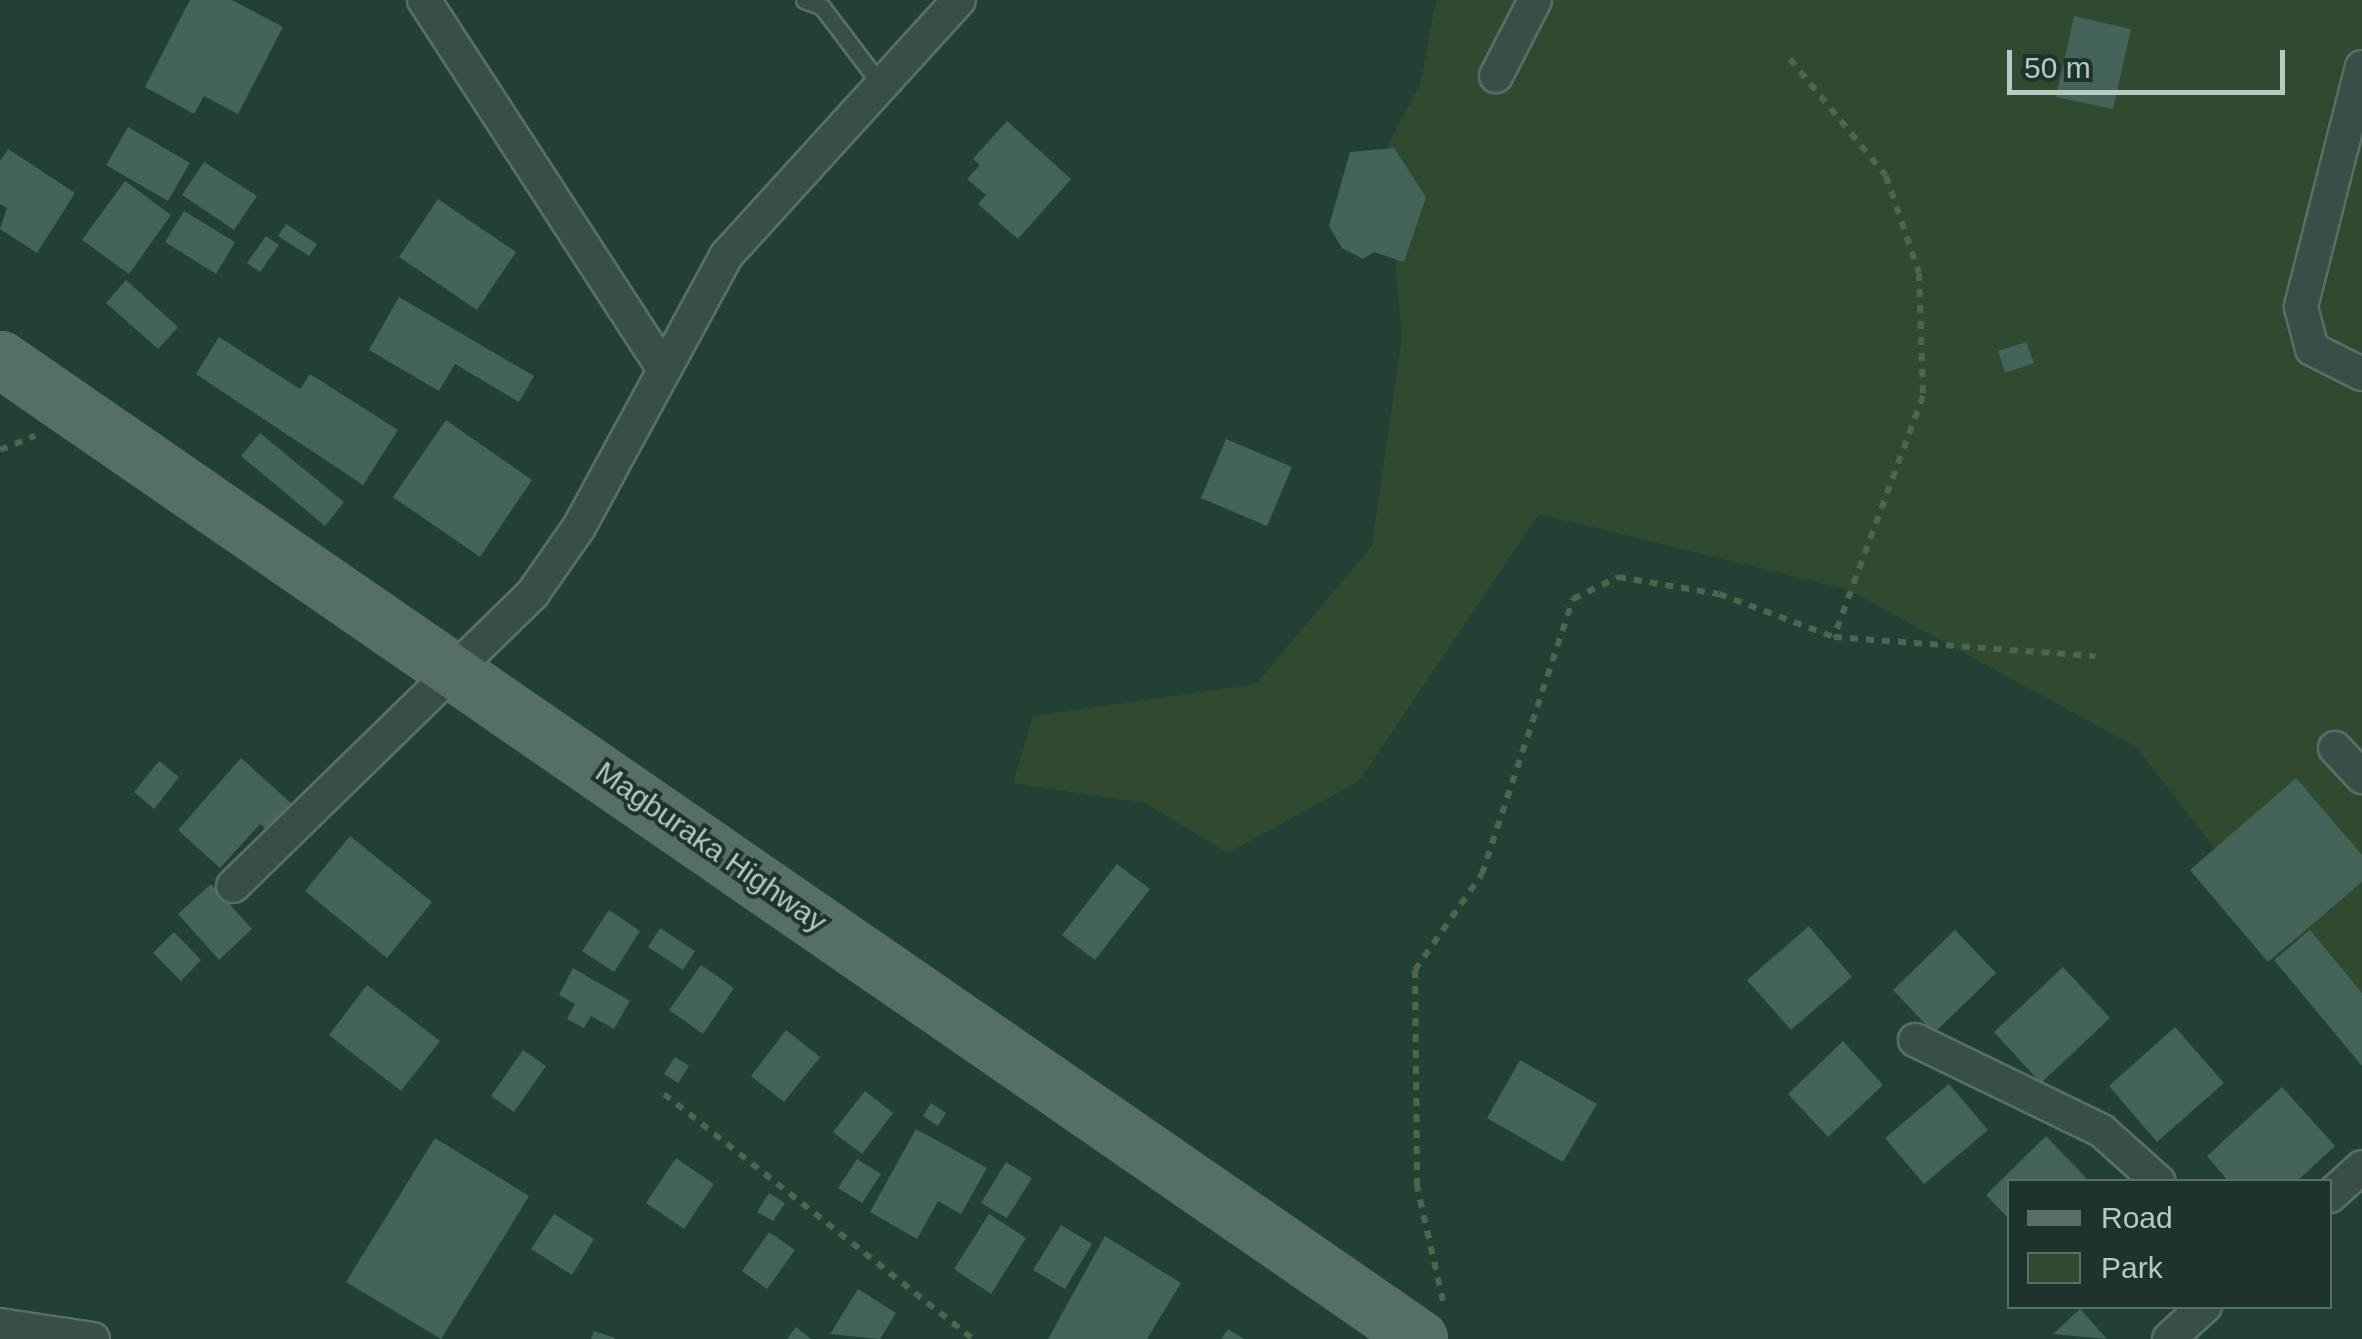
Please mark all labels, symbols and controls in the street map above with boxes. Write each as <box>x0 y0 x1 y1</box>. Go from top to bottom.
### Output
scale bar <box>2012 30 2290 92</box>
text: 50 m <box>2024 51 2091 84</box>
street label: Magburaka Highway <box>589 754 833 940</box>
legend <box>2007 1179 2332 1309</box>
text: Road <box>2101 1201 2173 1234</box>
text: Park <box>2101 1251 2163 1284</box>

